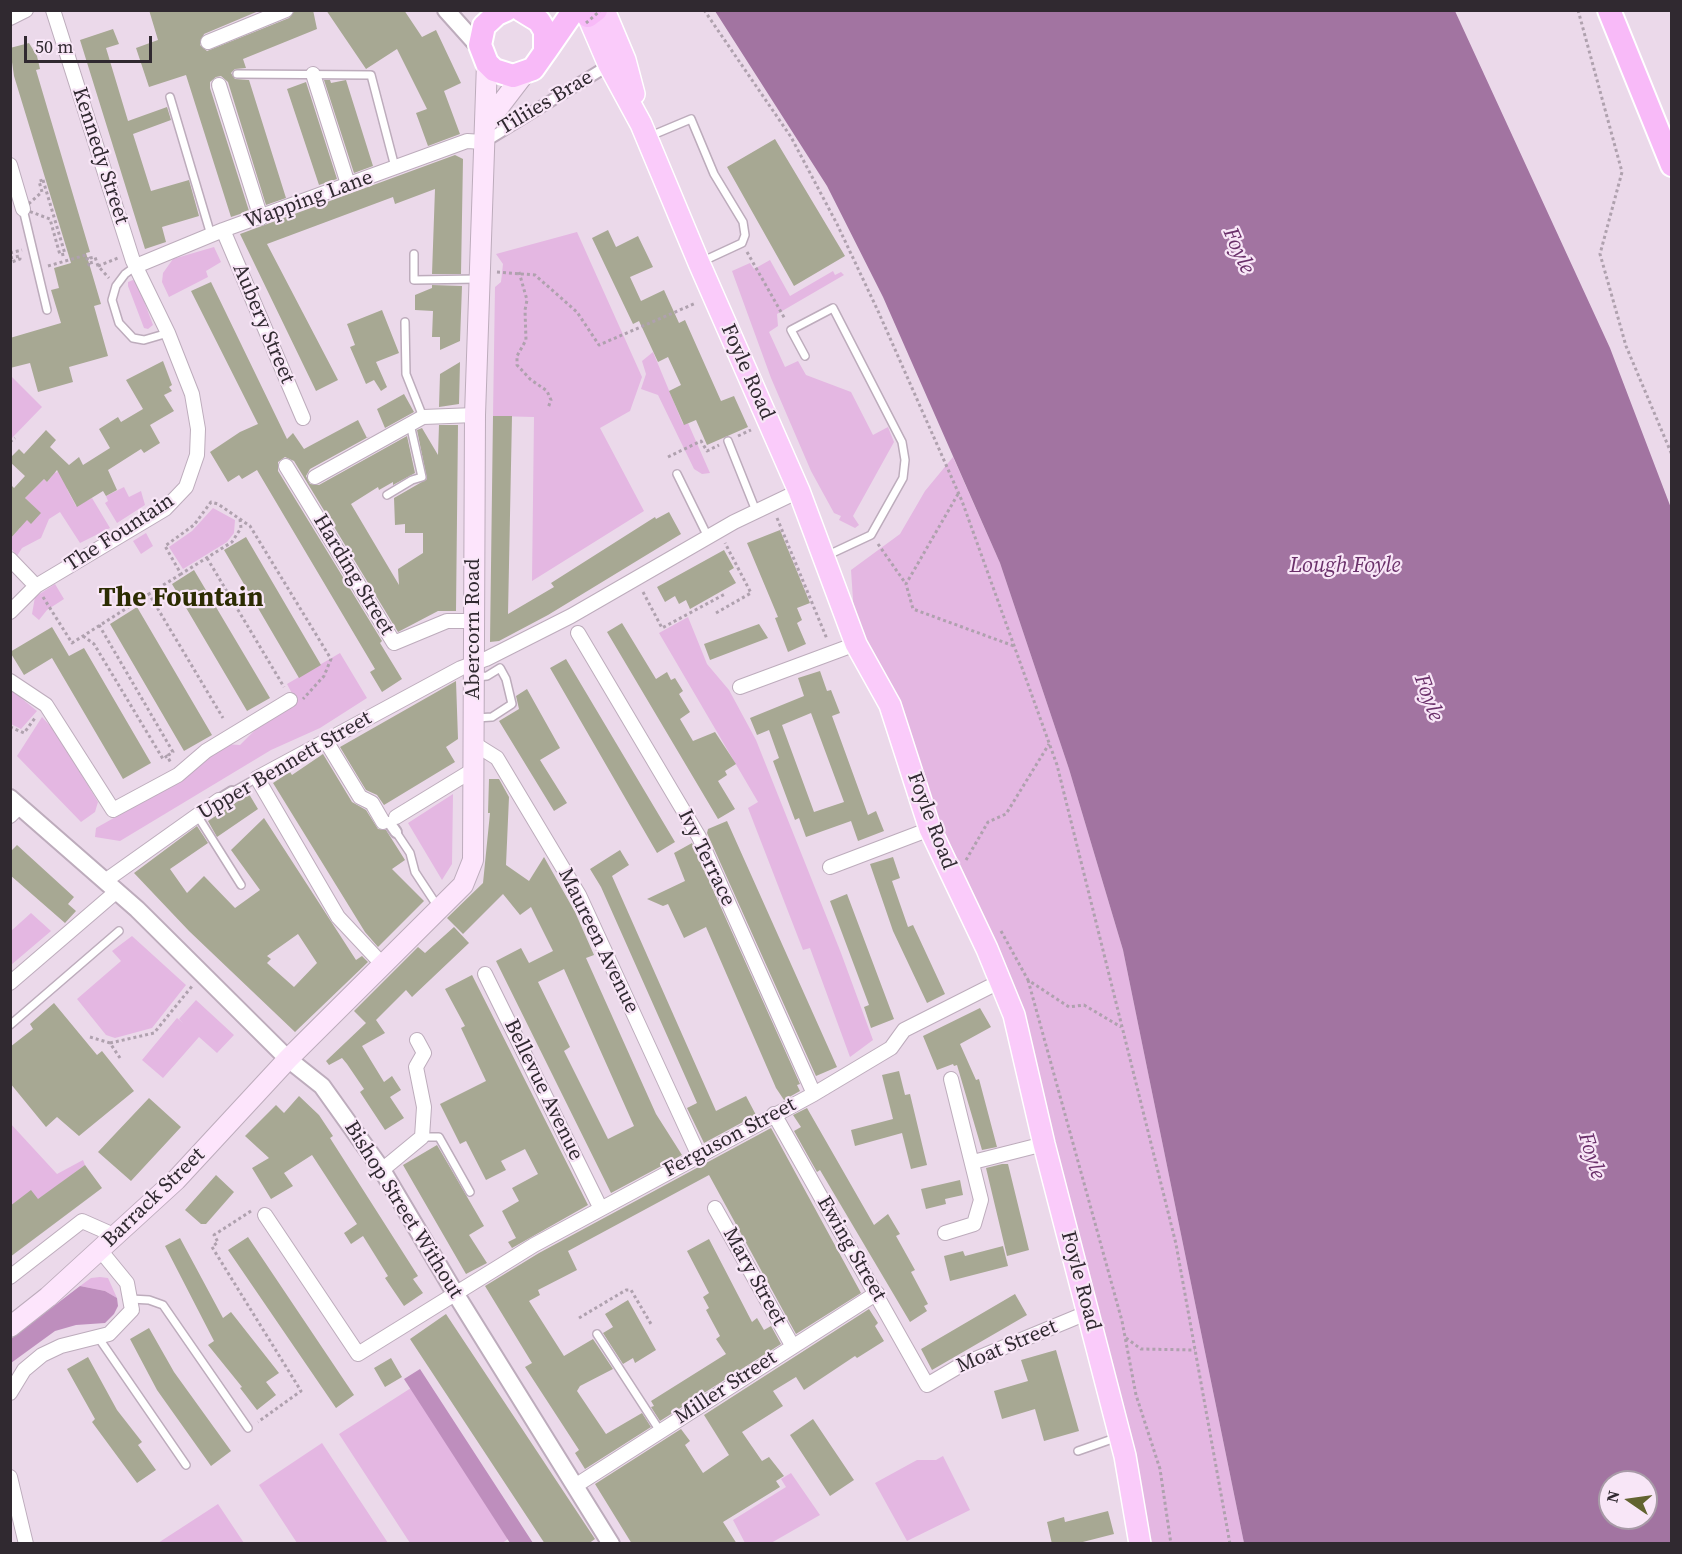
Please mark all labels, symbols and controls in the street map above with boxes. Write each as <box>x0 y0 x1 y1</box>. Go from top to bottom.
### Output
scale bar <box>27 24 154 62</box>
text: 50 m <box>35 34 73 59</box>
street label: Tiliies Brae <box>494 65 598 141</box>
street label: Kennedy Street <box>66 85 134 227</box>
street label: Wapping Lane <box>241 165 377 235</box>
water label: Foyle <box>1216 224 1260 278</box>
street label: Aubery Street <box>226 260 300 388</box>
street label: Foyle Road <box>715 320 779 424</box>
street label: The Fountain <box>61 488 179 578</box>
street label: Harding Street <box>307 510 399 640</box>
water label: Lough Foyle <box>1290 553 1400 579</box>
street label: Abercorn Road <box>461 558 487 700</box>
district label: The Fountain <box>98 583 264 615</box>
water label: Foyle <box>1407 671 1449 725</box>
street label: Upper Bennett Street <box>194 706 376 826</box>
street label: Foyle Road <box>901 769 961 873</box>
street label: Ivy Terrace <box>672 806 740 910</box>
street label: Maureen Avenue <box>552 864 644 1018</box>
street label: Bellevue Avenue <box>498 1015 588 1165</box>
street label: Ferguson Street <box>659 1093 801 1183</box>
street label: Bishop Street Without <box>338 1117 468 1303</box>
water label: Foyle <box>1571 1129 1611 1183</box>
street label: Barrack Street <box>98 1143 210 1253</box>
street label: Ewing Street <box>811 1192 891 1306</box>
street label: Mary Street <box>717 1224 791 1330</box>
street label: Foyle Road <box>1055 1228 1105 1334</box>
street label: Moat Street <box>953 1315 1061 1379</box>
street label: Miller Street <box>670 1346 782 1430</box>
north arrow <box>1598 1470 1658 1530</box>
text: N <box>1600 1488 1624 1505</box>

